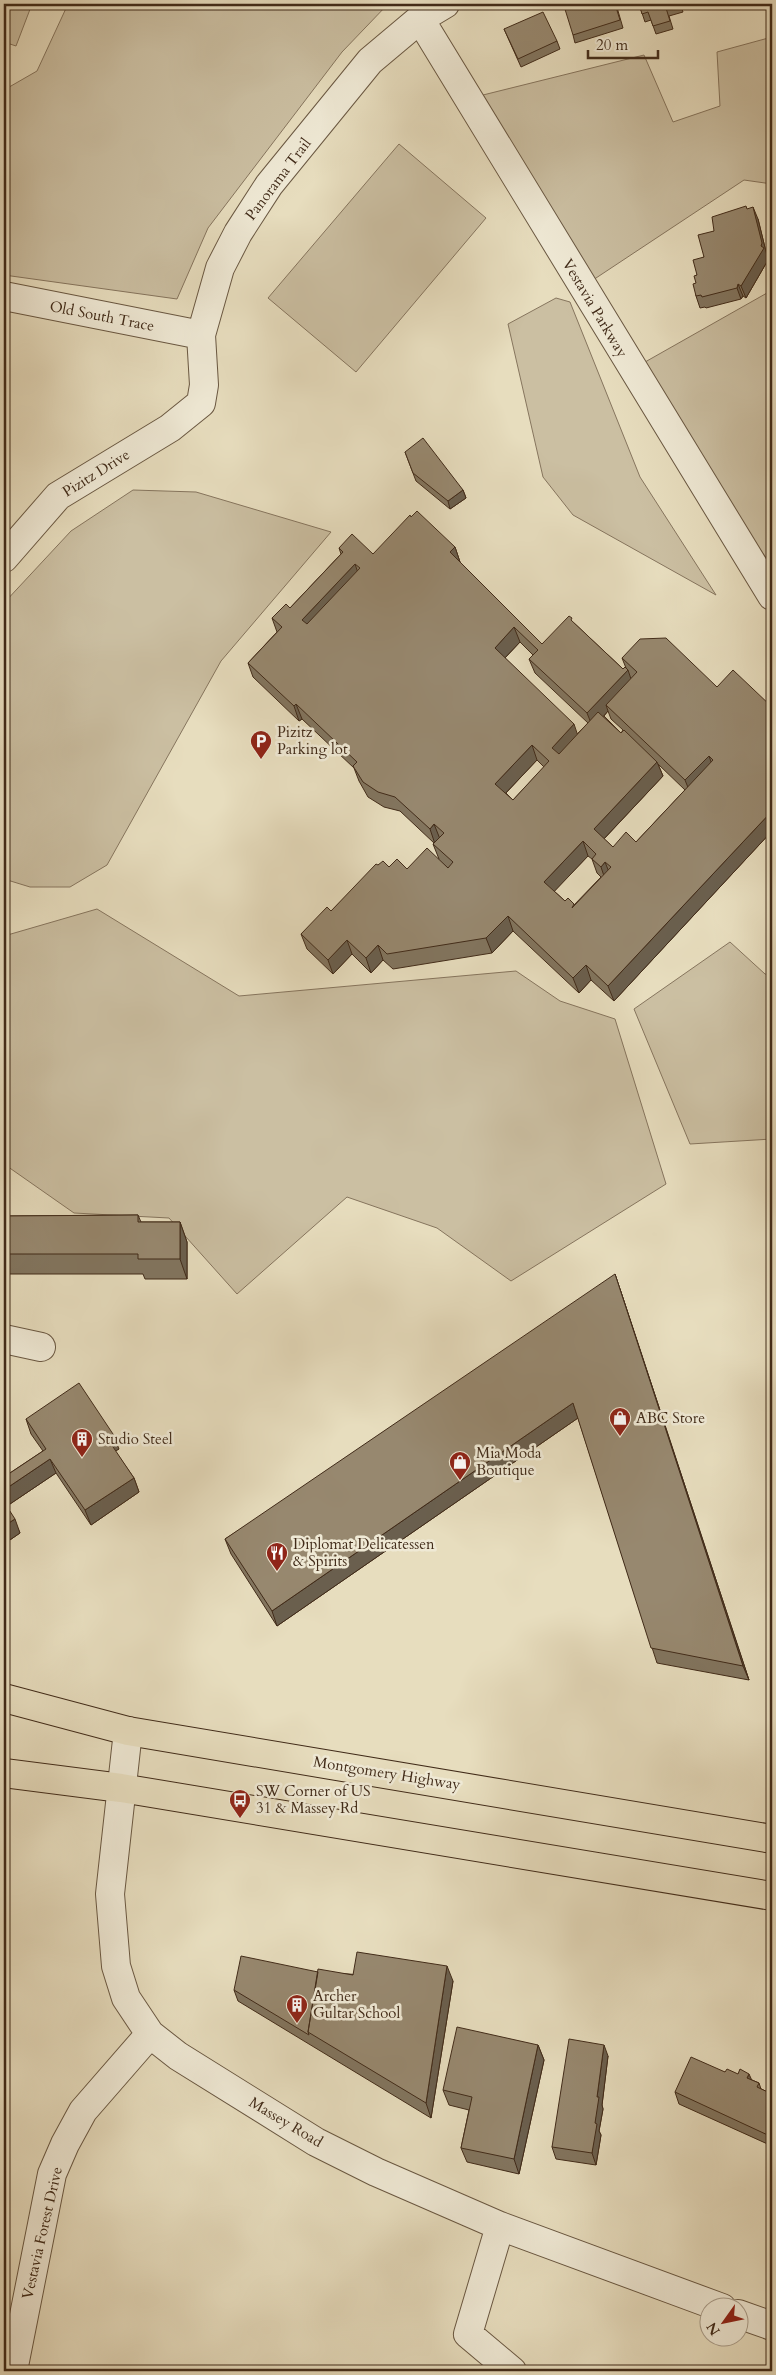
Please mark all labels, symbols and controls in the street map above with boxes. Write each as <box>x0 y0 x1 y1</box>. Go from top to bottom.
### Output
scale bar <box>588 28 658 60</box>
text: 20 m <box>596 35 628 55</box>
street label: Panorama Trail <box>240 134 316 224</box>
street label: Vestavia Parkway <box>558 255 632 361</box>
street label: Old South Trace <box>48 296 156 336</box>
street label: Pizitz Drive <box>59 444 134 502</box>
place label: Pizitz Parking lot <box>277 722 348 759</box>
parking icon: Pizitz Parking lot <box>249 729 273 760</box>
shop icon: ABC Store <box>608 1406 632 1437</box>
place label: ABC Store <box>636 1408 705 1428</box>
building icon: Studio Steel <box>70 1427 94 1458</box>
place label: Studio Steel <box>98 1429 173 1449</box>
place label: Mia Moda Boutique <box>476 1443 542 1480</box>
shop icon: Mia Moda Boutique <box>448 1450 472 1481</box>
place label: Diplomat Delicatessen & Spirits <box>293 1534 435 1571</box>
restaurant icon: Diplomat Delicatessen & Spirits <box>265 1541 289 1572</box>
street label: Montgomery Highway <box>312 1751 462 1795</box>
place label: SW Corner of US 31 & Massey Rd <box>256 1781 370 1818</box>
bus stop icon: SW Corner of US 31 & Massey Rd <box>228 1788 252 1819</box>
place label: Archer Gultar School <box>313 1986 400 2023</box>
building icon: Archer Gultar School <box>285 1993 309 2024</box>
street label: Massey Road <box>246 2092 326 2152</box>
street label: Vestavia Forest Drive <box>17 2165 67 2301</box>
north arrow <box>698 2298 748 2348</box>
text: N <box>702 2319 725 2339</box>

